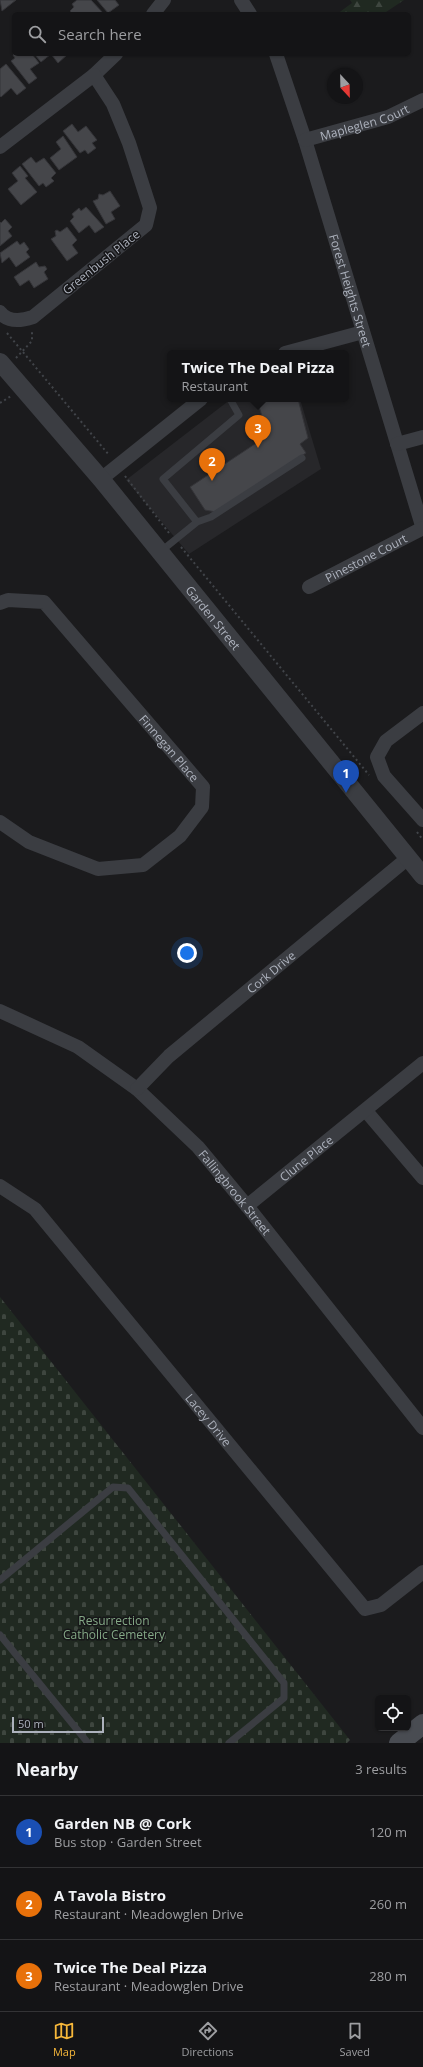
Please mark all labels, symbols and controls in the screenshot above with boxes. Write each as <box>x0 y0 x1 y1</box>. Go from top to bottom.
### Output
search box <box>12 12 411 56</box>
icon: search <box>26 23 48 45</box>
text: Search here <box>58 24 142 44</box>
north arrow <box>327 68 363 104</box>
street label: Mapleglen Court <box>318 100 412 144</box>
street label: Greenbush Place <box>59 225 143 298</box>
street label: Forest Heights Street <box>325 232 376 349</box>
popup <box>167 350 349 402</box>
text: Twice The Deal Pizza <box>181 357 335 377</box>
text: Restaurant <box>181 377 248 395</box>
pin: 3 <box>245 415 271 448</box>
pin: 2 <box>199 448 225 481</box>
street label: Pinestone Court <box>322 529 410 586</box>
street label: Garden Street <box>182 582 245 653</box>
street label: Finnegan Place <box>136 711 203 785</box>
pin: 1 <box>333 760 359 793</box>
your location <box>177 943 197 963</box>
street label: Cork Drive <box>243 946 299 997</box>
street label: Clune Place <box>276 1131 337 1185</box>
street label: Fallingbrook Street <box>195 1146 275 1238</box>
street label: Lacey Drive <box>182 1390 236 1450</box>
park label: Resurrection Catholic Cemetery <box>63 1612 166 1643</box>
map controls <box>375 1695 411 1731</box>
button: locate <box>375 1695 411 1731</box>
scale bar <box>12 1715 104 1734</box>
text: 50 m <box>18 1716 44 1731</box>
text: Nearby <box>16 1758 78 1781</box>
text: 3 results <box>355 1760 407 1778</box>
text: Garden NB @ Cork <box>54 1813 191 1833</box>
text: 1 <box>25 1823 33 1841</box>
text: 120 m <box>369 1823 407 1841</box>
text: Bus stop · Garden Street <box>54 1833 202 1851</box>
text: A Tavola Bistro <box>54 1885 166 1905</box>
text: 2 <box>25 1895 33 1913</box>
text: 260 m <box>369 1895 407 1913</box>
text: Restaurant · Meadowglen Drive <box>54 1905 244 1923</box>
text: Twice The Deal Pizza <box>54 1957 207 1977</box>
text: 3 <box>25 1967 33 1985</box>
text: 280 m <box>369 1967 407 1985</box>
text: Restaurant · Meadowglen Drive <box>54 1977 244 1995</box>
tab: Map <box>53 2020 76 2059</box>
tab: Directions <box>182 2020 234 2059</box>
tab: Saved <box>339 2020 370 2059</box>

